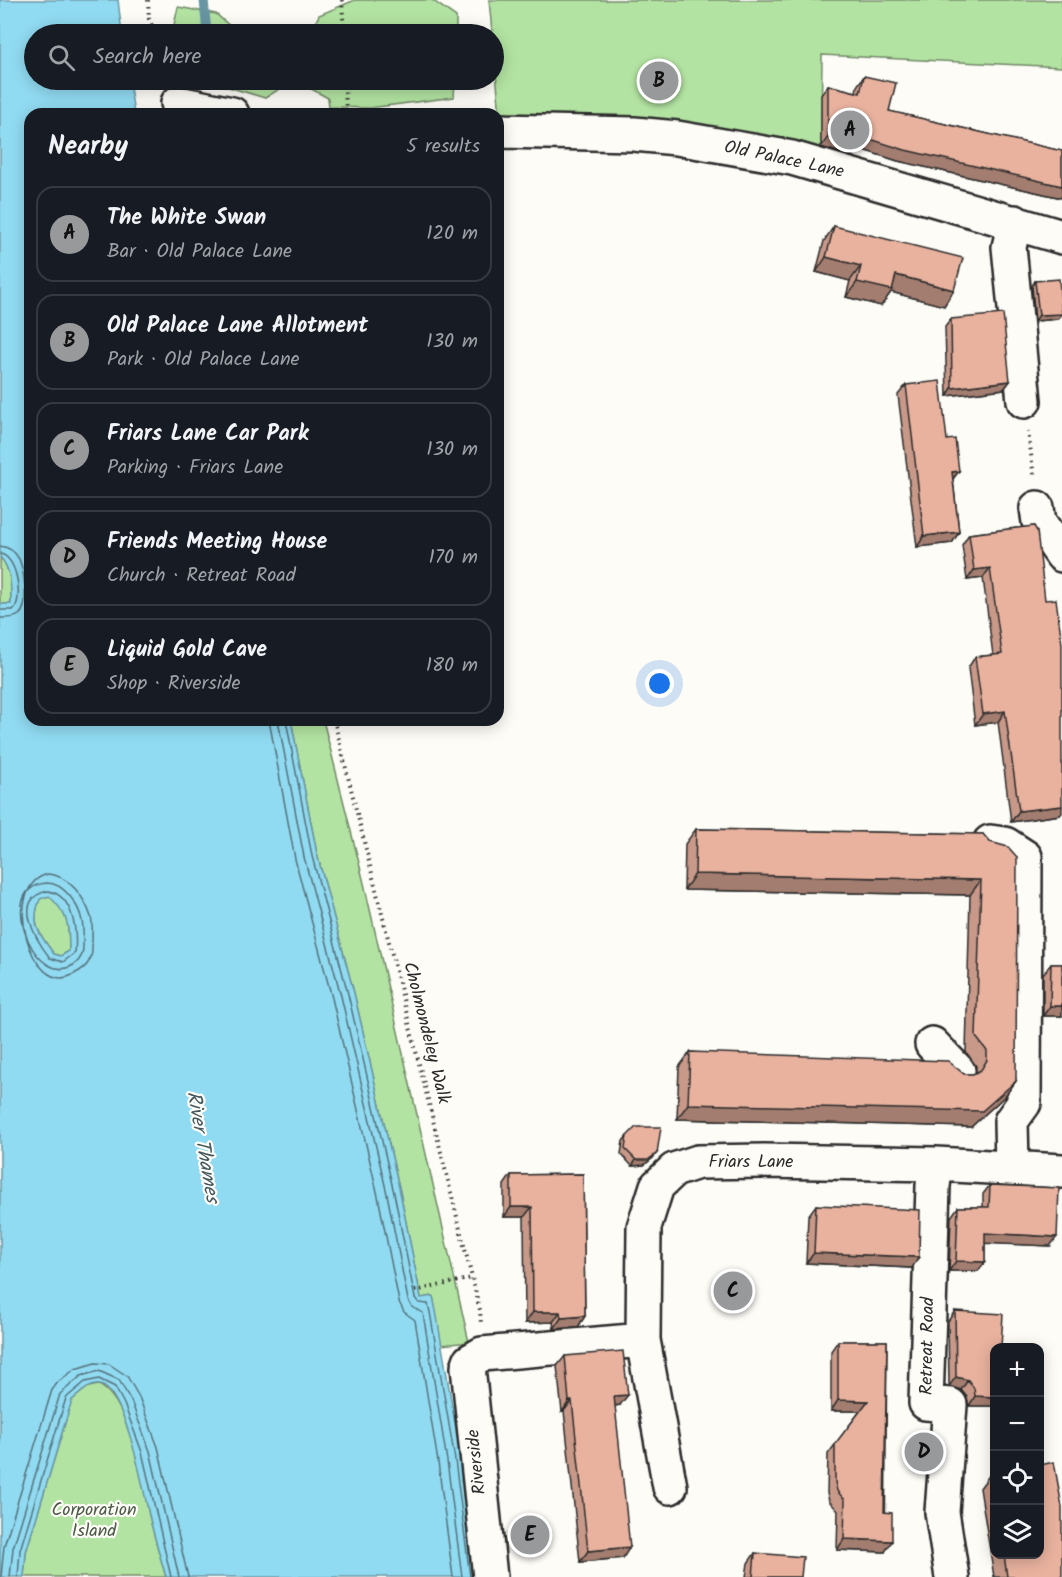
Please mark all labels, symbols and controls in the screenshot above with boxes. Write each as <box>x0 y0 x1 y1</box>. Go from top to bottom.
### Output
search box <box>24 24 504 90</box>
text: Search here <box>93 40 201 75</box>
icon: search <box>45 41 78 74</box>
pin: B <box>640 58 678 104</box>
pin: A <box>830 108 870 152</box>
text: Nearby <box>48 126 128 168</box>
text: 5 results <box>406 131 480 163</box>
street label: Old Palace Lane <box>721 133 847 187</box>
text: The White Swan <box>107 201 266 236</box>
text: A <box>63 218 76 250</box>
text: 120 m <box>426 218 478 250</box>
text: Bar · Old Palace Lane <box>107 236 292 268</box>
text: Old Palace Lane Allotment <box>107 309 368 344</box>
text: B <box>63 326 76 358</box>
text: 130 m <box>426 326 478 358</box>
text: Park · Old Palace Lane <box>107 344 300 376</box>
text: Friars Lane Car Park <box>107 417 309 452</box>
text: C <box>63 434 76 466</box>
text: 130 m <box>426 434 478 466</box>
text: Parking · Friars Lane <box>107 452 283 484</box>
text: Friends Meeting House <box>107 525 327 560</box>
text: D <box>63 542 76 574</box>
text: 170 m <box>429 542 478 574</box>
text: Church · Retreat Road <box>107 560 296 592</box>
text: Liquid Gold Cave <box>107 633 267 668</box>
text: E <box>64 650 75 682</box>
text: 180 m <box>426 650 478 682</box>
text: Shop · Riverside <box>107 668 241 700</box>
your location <box>645 669 674 698</box>
street label: Cholmondeley Walk <box>394 959 458 1108</box>
water label: River Thames <box>176 1089 228 1208</box>
street label: Friars Lane <box>709 1148 793 1177</box>
pin: C <box>714 1268 752 1314</box>
street label: Retreat Road <box>913 1296 943 1395</box>
map controls <box>990 1343 1044 1559</box>
button: + <box>990 1343 1044 1397</box>
button: − <box>990 1397 1044 1451</box>
street label: Riverside <box>459 1428 495 1496</box>
pin: D <box>904 1430 944 1474</box>
button: locate <box>990 1451 1044 1505</box>
park label: Corporation Island <box>51 1496 137 1546</box>
button: layers <box>990 1505 1044 1559</box>
pin: E <box>510 1512 550 1558</box>

